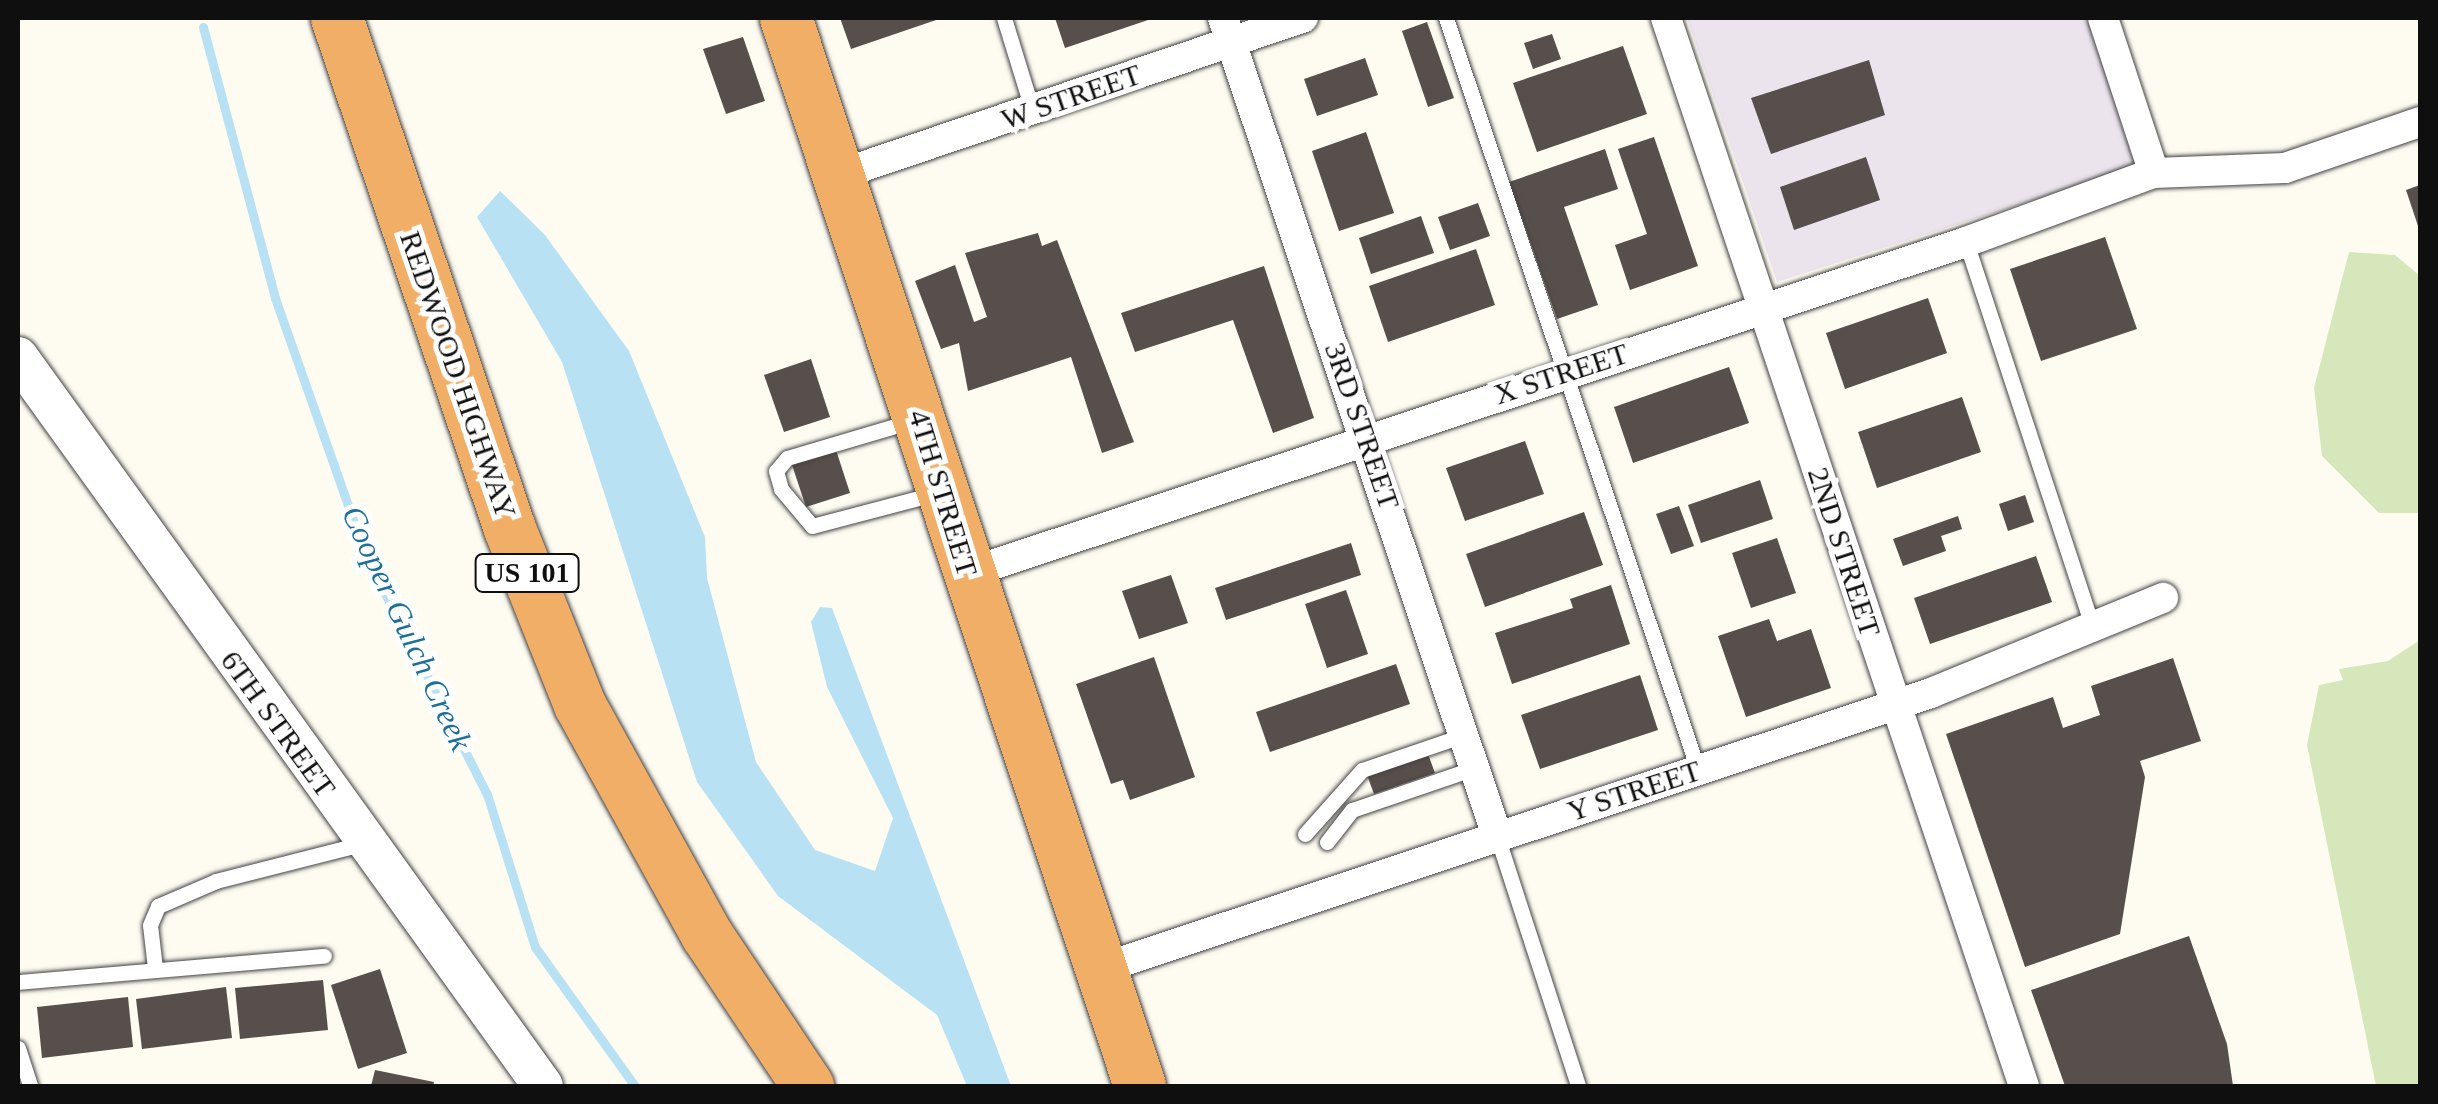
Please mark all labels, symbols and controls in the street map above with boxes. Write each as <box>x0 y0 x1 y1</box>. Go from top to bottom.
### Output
street label: W STREET <box>996 56 1146 138</box>
street label: REDWOOD HIGHWAY <box>392 227 524 523</box>
street label: X STREET <box>1489 335 1633 413</box>
street label: 3RD STREET <box>1317 338 1407 514</box>
street label: 4TH STREET <box>901 405 985 581</box>
street label: 2ND STREET <box>1800 463 1888 641</box>
water label: Cooper Gulch Creek <box>334 500 480 756</box>
road number: US 101 <box>474 550 580 596</box>
street label: 6TH STREET <box>213 644 343 804</box>
street label: Y STREET <box>1562 752 1706 830</box>

